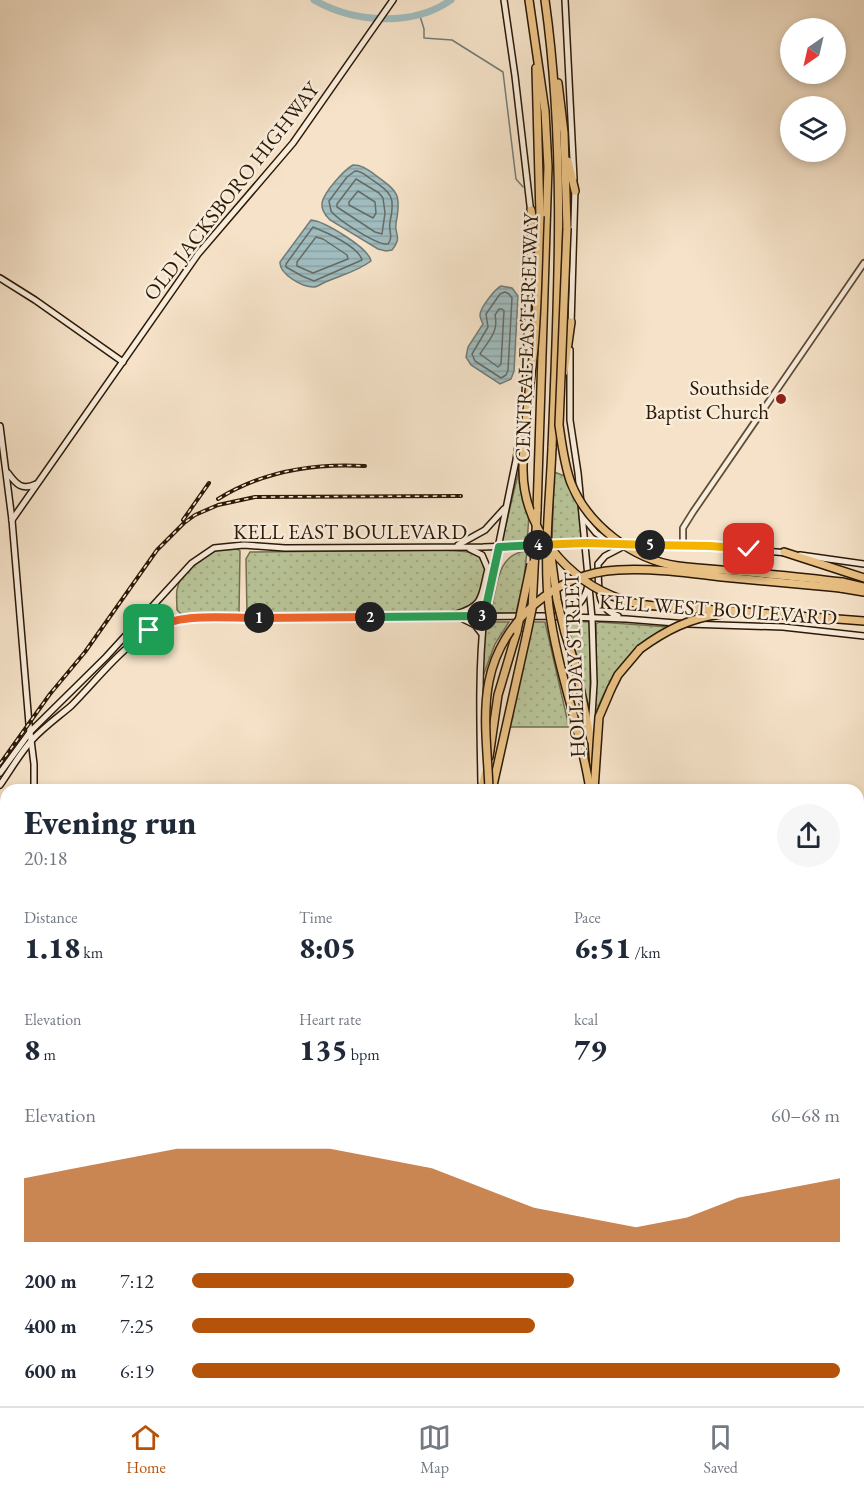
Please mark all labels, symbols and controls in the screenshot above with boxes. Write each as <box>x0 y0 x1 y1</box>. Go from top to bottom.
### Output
north arrow <box>780 18 846 84</box>
map controls <box>780 18 846 162</box>
street label: OLD JACKSBORO HIGHWAY <box>137 75 326 306</box>
button: layers <box>780 96 846 162</box>
street label: CENTRAL EAST FREEWAY <box>508 211 544 463</box>
place label: Southside Baptist Church <box>645 374 769 425</box>
marker: Southside Baptist Church <box>774 392 788 406</box>
street label: KELL EAST BOULEVARD <box>233 518 467 545</box>
pin <box>723 523 774 574</box>
pin: 4 <box>523 530 553 560</box>
pin: 5 <box>635 530 665 560</box>
icon: check <box>732 532 765 565</box>
text: 4 <box>534 534 542 555</box>
text: 5 <box>646 534 654 555</box>
street label: HOLLIDAY STREET <box>557 571 591 758</box>
street label: KELL WEST BOULEVARD <box>598 587 838 631</box>
pin: 3 <box>467 601 497 631</box>
pin: 2 <box>355 602 385 632</box>
pin: 1 <box>244 603 274 633</box>
pin <box>123 604 174 655</box>
text: 3 <box>478 605 486 626</box>
text: 2 <box>366 606 374 627</box>
text: 1 <box>255 607 263 628</box>
icon: arrive <box>132 613 165 646</box>
text: Evening run <box>24 801 196 844</box>
button: share <box>777 804 840 867</box>
text: 20:18 <box>24 845 67 871</box>
text: Distance <box>24 907 77 928</box>
text: Time <box>299 907 332 928</box>
text: Pace <box>574 907 601 928</box>
text: 1.18 <box>24 928 80 967</box>
text: 8:05 <box>299 928 356 967</box>
text: 6:51 <box>574 928 631 967</box>
text: km <box>80 942 103 963</box>
text: /km <box>631 942 661 963</box>
text: Elevation <box>24 1009 82 1030</box>
text: Heart rate <box>299 1009 361 1030</box>
text: kcal <box>574 1009 598 1030</box>
text: 8 <box>24 1030 40 1069</box>
text: 135 <box>299 1030 348 1069</box>
text: 79 <box>574 1030 606 1069</box>
text: m <box>40 1044 56 1065</box>
text: bpm <box>348 1044 380 1065</box>
text: Elevation <box>24 1102 96 1128</box>
text: 60–68 m <box>771 1102 840 1128</box>
text: 200 m <box>24 1268 77 1294</box>
text: 7:12 <box>120 1268 154 1294</box>
text: 400 m <box>24 1313 77 1339</box>
text: 7:25 <box>120 1313 154 1339</box>
text: 600 m <box>24 1358 77 1384</box>
text: 6:19 <box>120 1358 154 1384</box>
tab: Home <box>126 1421 166 1478</box>
tab: Map <box>418 1421 451 1478</box>
tab: Saved <box>704 1421 738 1478</box>

